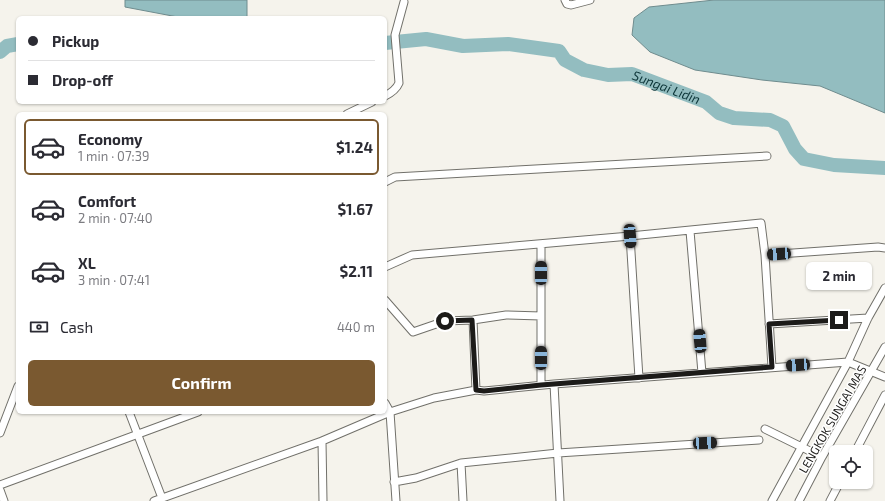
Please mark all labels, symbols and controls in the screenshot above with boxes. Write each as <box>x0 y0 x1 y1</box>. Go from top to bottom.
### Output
text: Pickup <box>52 32 99 50</box>
water label: Sungai Lidin <box>630 67 703 107</box>
text: Drop-off <box>52 71 113 89</box>
icon: car <box>30 129 66 165</box>
text: Economy <box>78 130 143 148</box>
text: $1.24 <box>336 138 373 156</box>
text: 1 min · 07:39 <box>78 148 149 164</box>
icon: car <box>30 191 66 227</box>
text: Comfort <box>78 192 136 210</box>
text: $1.67 <box>337 200 373 218</box>
text: 2 min · 07:40 <box>78 210 153 226</box>
car <box>623 224 637 248</box>
car <box>767 247 791 261</box>
icon: car <box>30 253 66 289</box>
text: XL <box>78 254 96 272</box>
car <box>535 261 547 285</box>
text: $2.11 <box>340 262 373 280</box>
callout: 2 min <box>806 262 872 290</box>
text: 2 min <box>822 268 856 284</box>
text: 3 min · 07:41 <box>78 272 150 288</box>
route end <box>830 311 848 329</box>
route start <box>436 312 454 330</box>
icon: cash <box>28 316 50 338</box>
text: Cash <box>60 318 93 336</box>
text: 440 m <box>337 319 375 335</box>
car <box>693 329 707 353</box>
car <box>535 346 547 370</box>
car <box>786 358 810 372</box>
button: Confirm <box>28 360 375 406</box>
street label: LENGKOK SUNGAI MAS <box>795 362 869 475</box>
car <box>693 436 717 450</box>
map controls <box>829 445 873 489</box>
button: locate <box>829 445 873 489</box>

